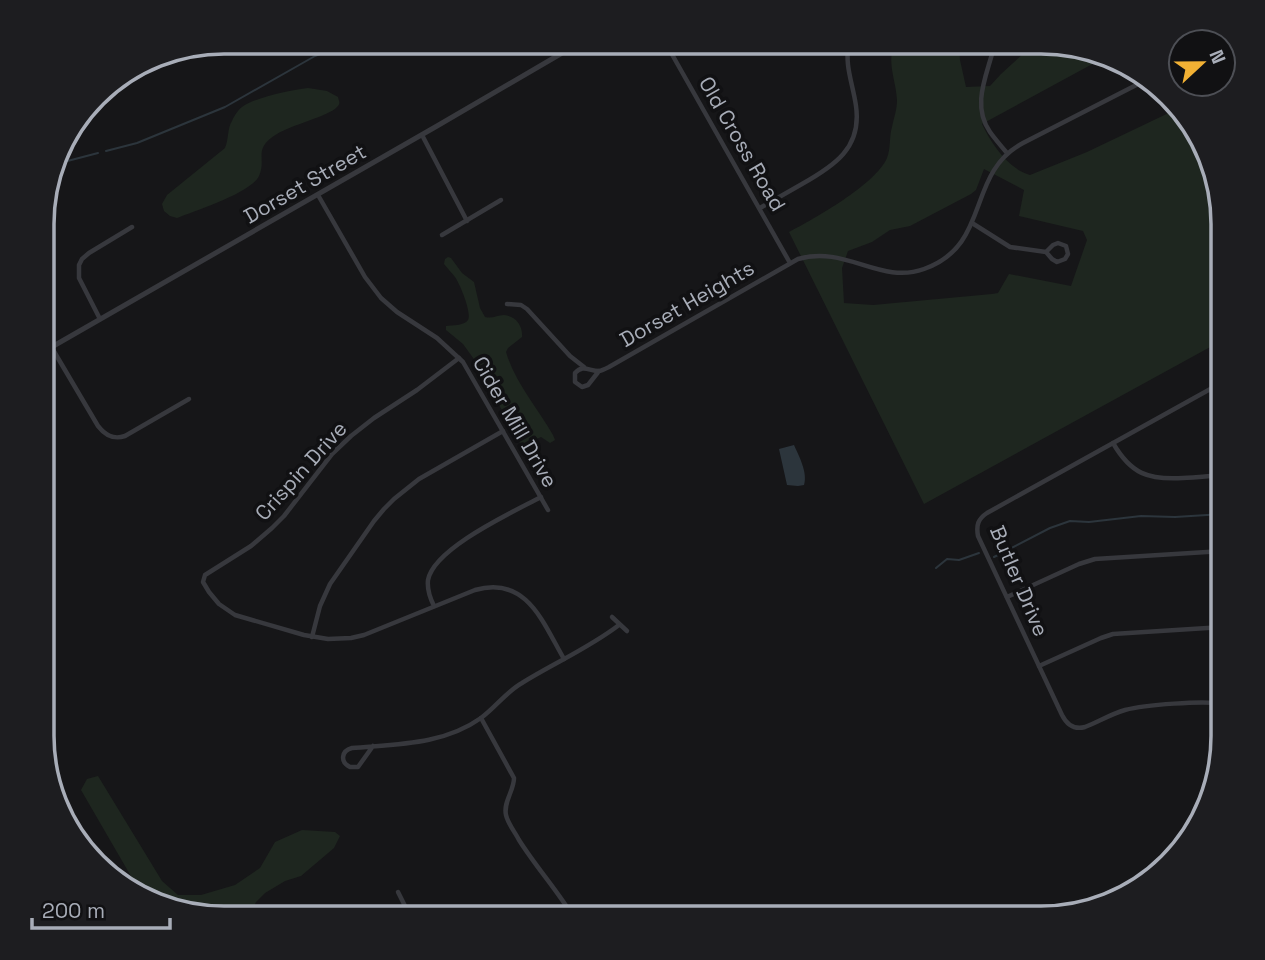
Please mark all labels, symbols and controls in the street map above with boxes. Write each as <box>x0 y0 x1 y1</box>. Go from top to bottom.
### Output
north arrow <box>1167 28 1237 98</box>
text: N <box>1203 46 1231 67</box>
street label: Old Cross Road <box>693 72 792 216</box>
street label: Dorset Street <box>239 138 371 229</box>
street label: Dorset Heights <box>615 254 759 353</box>
street label: Cider Mill Drive <box>467 351 564 492</box>
street label: Crispin Drive <box>249 415 352 526</box>
street label: Butler Drive <box>984 521 1055 640</box>
scale bar <box>32 886 170 930</box>
text: 200 m <box>42 897 105 924</box>

